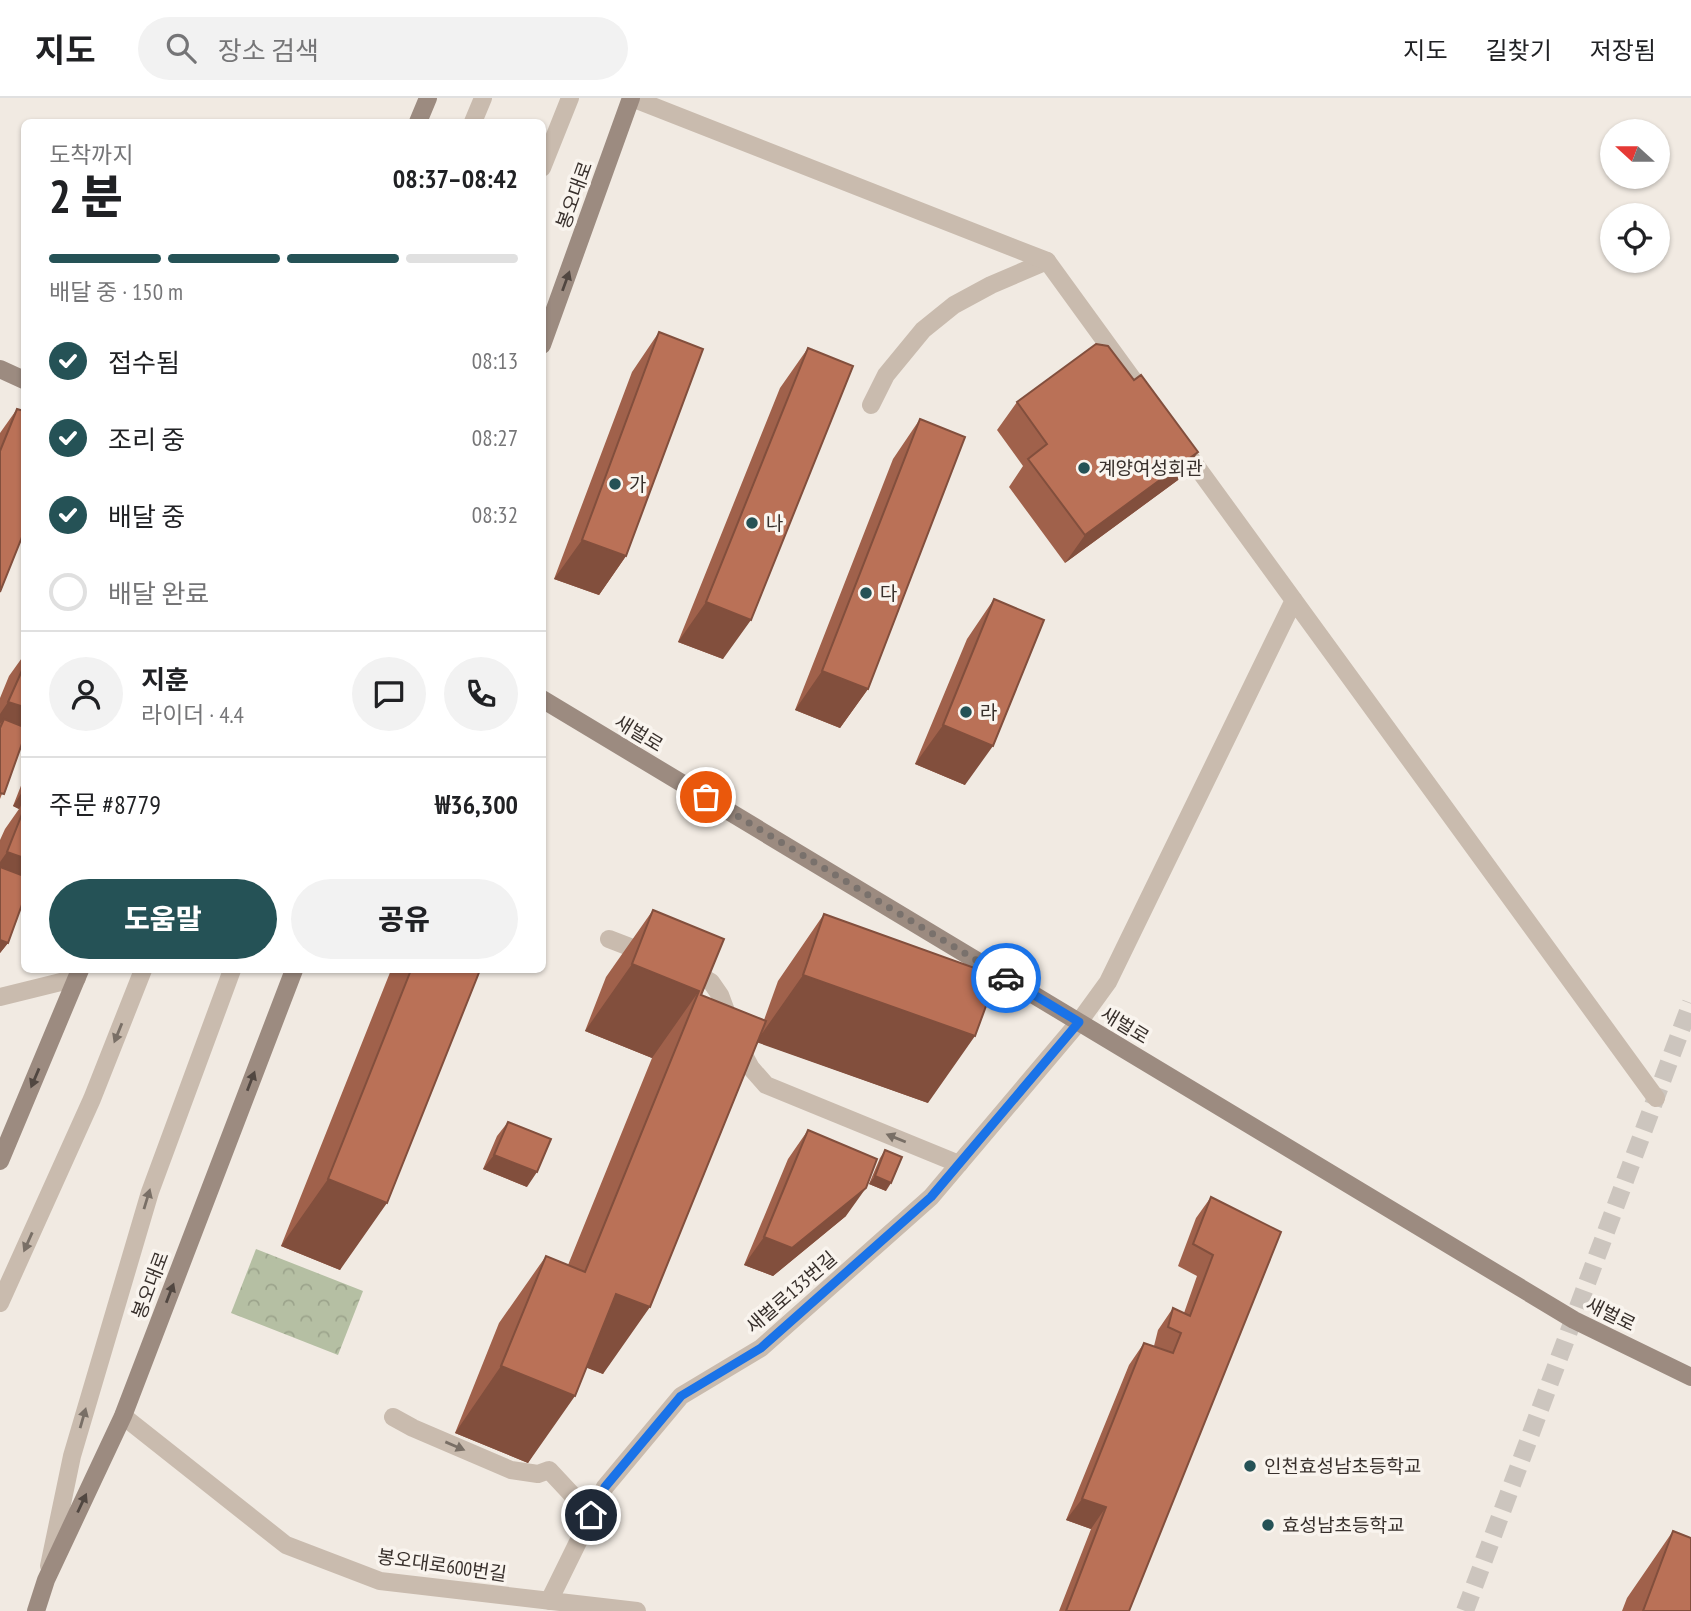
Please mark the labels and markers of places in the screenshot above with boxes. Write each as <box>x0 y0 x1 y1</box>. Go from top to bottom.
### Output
place label: 계양여성회관 <box>1098 456 1203 480</box>
marker: 계양여성회관 <box>1076 460 1092 476</box>
place label: 가 <box>629 472 646 496</box>
marker: 가 <box>607 476 623 492</box>
place label: 나 <box>766 511 783 535</box>
marker: 나 <box>744 515 760 531</box>
place label: 다 <box>880 581 897 605</box>
marker: 다 <box>858 585 874 601</box>
place label: 라 <box>980 700 997 724</box>
marker: 라 <box>958 704 974 720</box>
pin <box>676 767 736 827</box>
place label: 인천효성남초등학교 <box>1264 1454 1421 1478</box>
marker: 인천효성남초등학교 <box>1242 1458 1258 1474</box>
pin <box>561 1485 621 1545</box>
place label: 효성남초등학교 <box>1282 1513 1404 1537</box>
marker: 효성남초등학교 <box>1260 1517 1276 1533</box>

